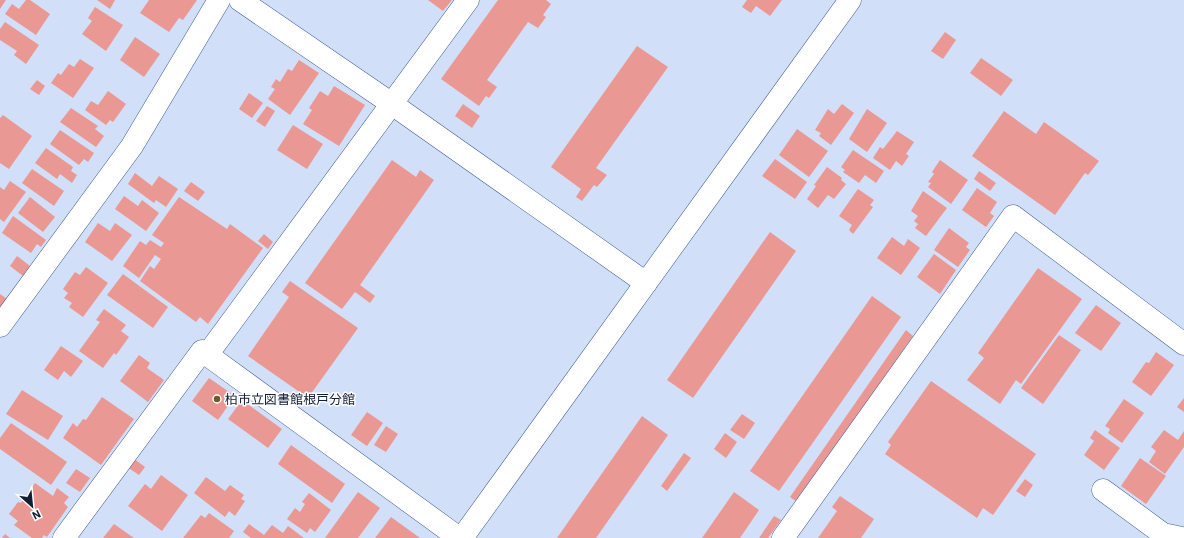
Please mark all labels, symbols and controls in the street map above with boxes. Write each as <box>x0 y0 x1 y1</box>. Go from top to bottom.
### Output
place label: 柏市立図書館根戸分館 <box>225 391 355 408</box>
marker: 柏市立図書館根戸分館 <box>212 394 222 404</box>
north arrow <box>12 486 52 526</box>
text: N <box>30 507 43 523</box>

